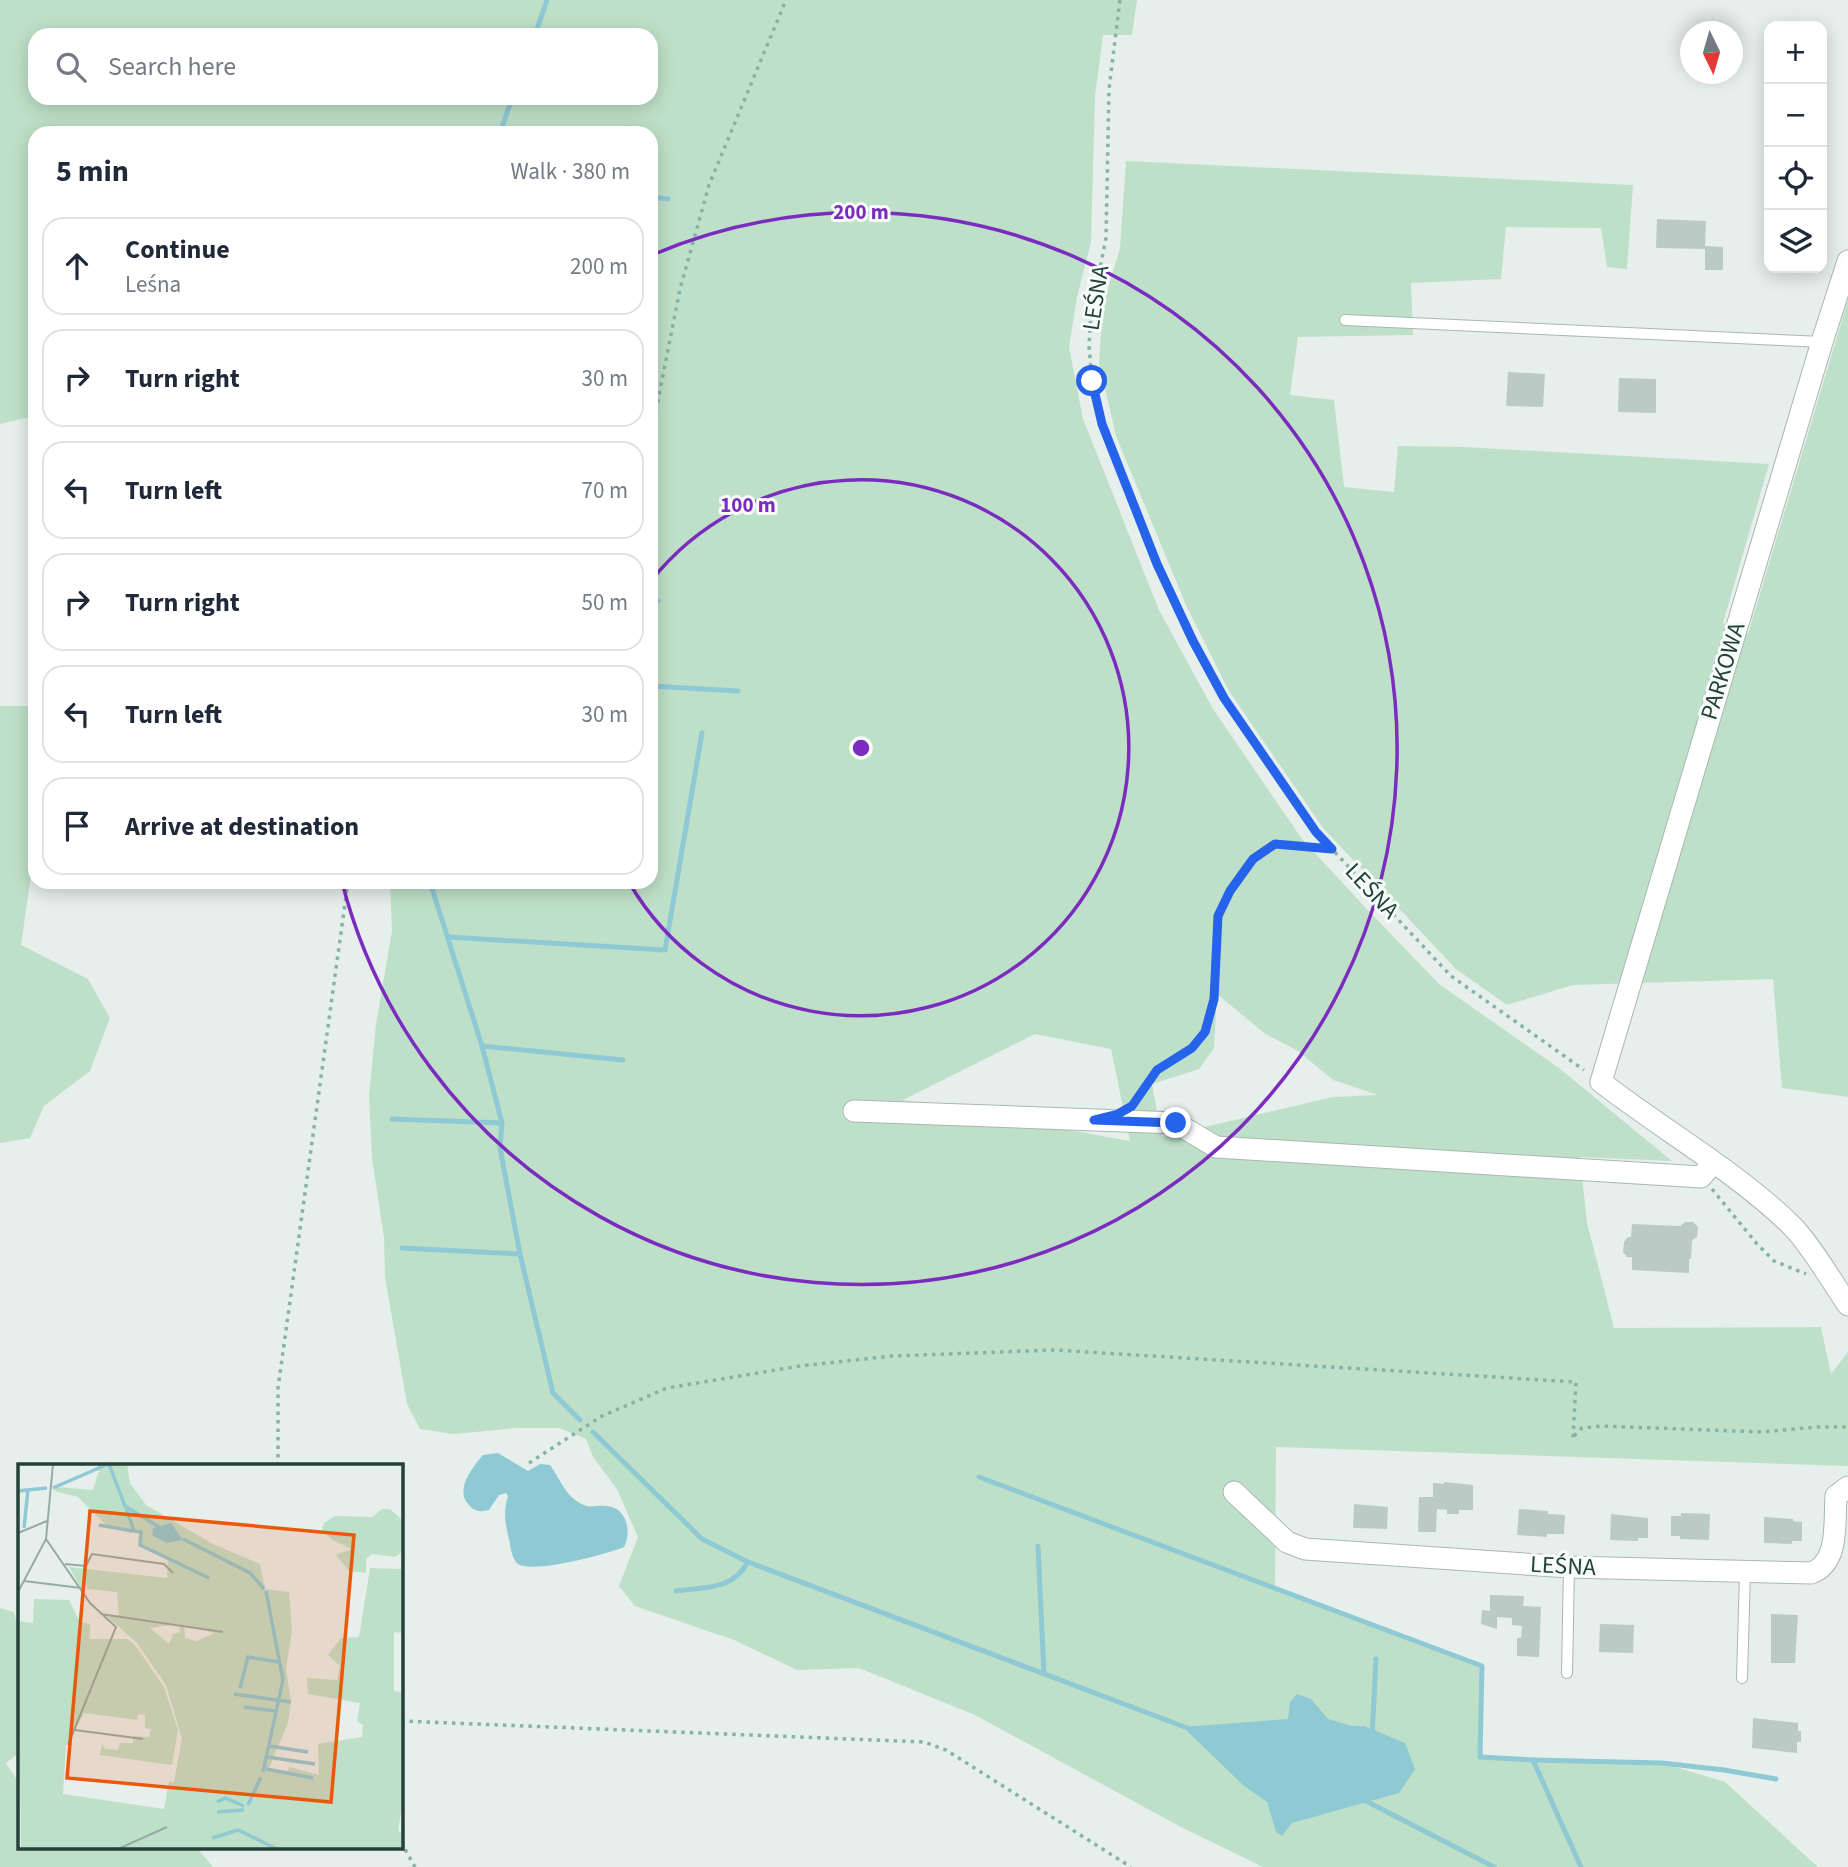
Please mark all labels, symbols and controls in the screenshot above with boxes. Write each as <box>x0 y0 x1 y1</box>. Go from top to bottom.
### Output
north arrow <box>1680 21 1743 84</box>
map controls <box>1764 21 1827 273</box>
button: + <box>1764 21 1827 84</box>
search box <box>28 28 658 105</box>
icon: search <box>52 48 90 86</box>
text: Search here <box>108 48 236 85</box>
button: − <box>1764 84 1827 147</box>
button: locate <box>1764 147 1827 210</box>
text: 5 min <box>56 150 129 193</box>
text: Walk · 380 m <box>511 155 630 188</box>
text: 200 m <box>833 197 889 227</box>
button: layers <box>1764 210 1827 273</box>
text: Continue <box>125 231 230 268</box>
icon: ahead <box>58 247 96 285</box>
text: 200 m <box>570 250 628 283</box>
street label: LEŚNA <box>1074 263 1118 333</box>
text: Leśna <box>125 268 181 301</box>
icon: right <box>58 359 96 397</box>
text: Turn right <box>125 360 240 397</box>
text: 30 m <box>581 362 628 395</box>
route start <box>1076 365 1107 396</box>
icon: left <box>58 471 96 509</box>
text: Turn left <box>125 472 222 509</box>
text: 70 m <box>581 474 628 507</box>
text: 100 m <box>720 490 776 520</box>
icon: right <box>58 583 96 621</box>
text: Turn right <box>125 584 240 621</box>
text: 50 m <box>581 586 628 619</box>
street label: PARKOWA <box>1692 618 1754 724</box>
icon: left <box>58 695 96 733</box>
text: Turn left <box>125 696 222 733</box>
text: 30 m <box>581 698 628 731</box>
centre of rings <box>849 736 873 760</box>
icon: arrive <box>58 807 96 845</box>
text: Arrive at destination <box>125 808 359 845</box>
street label: LEŚNA <box>1337 855 1407 927</box>
route end <box>1160 1107 1191 1138</box>
inset map <box>18 1464 402 1850</box>
street label: LEŚNA <box>1529 1547 1597 1585</box>

